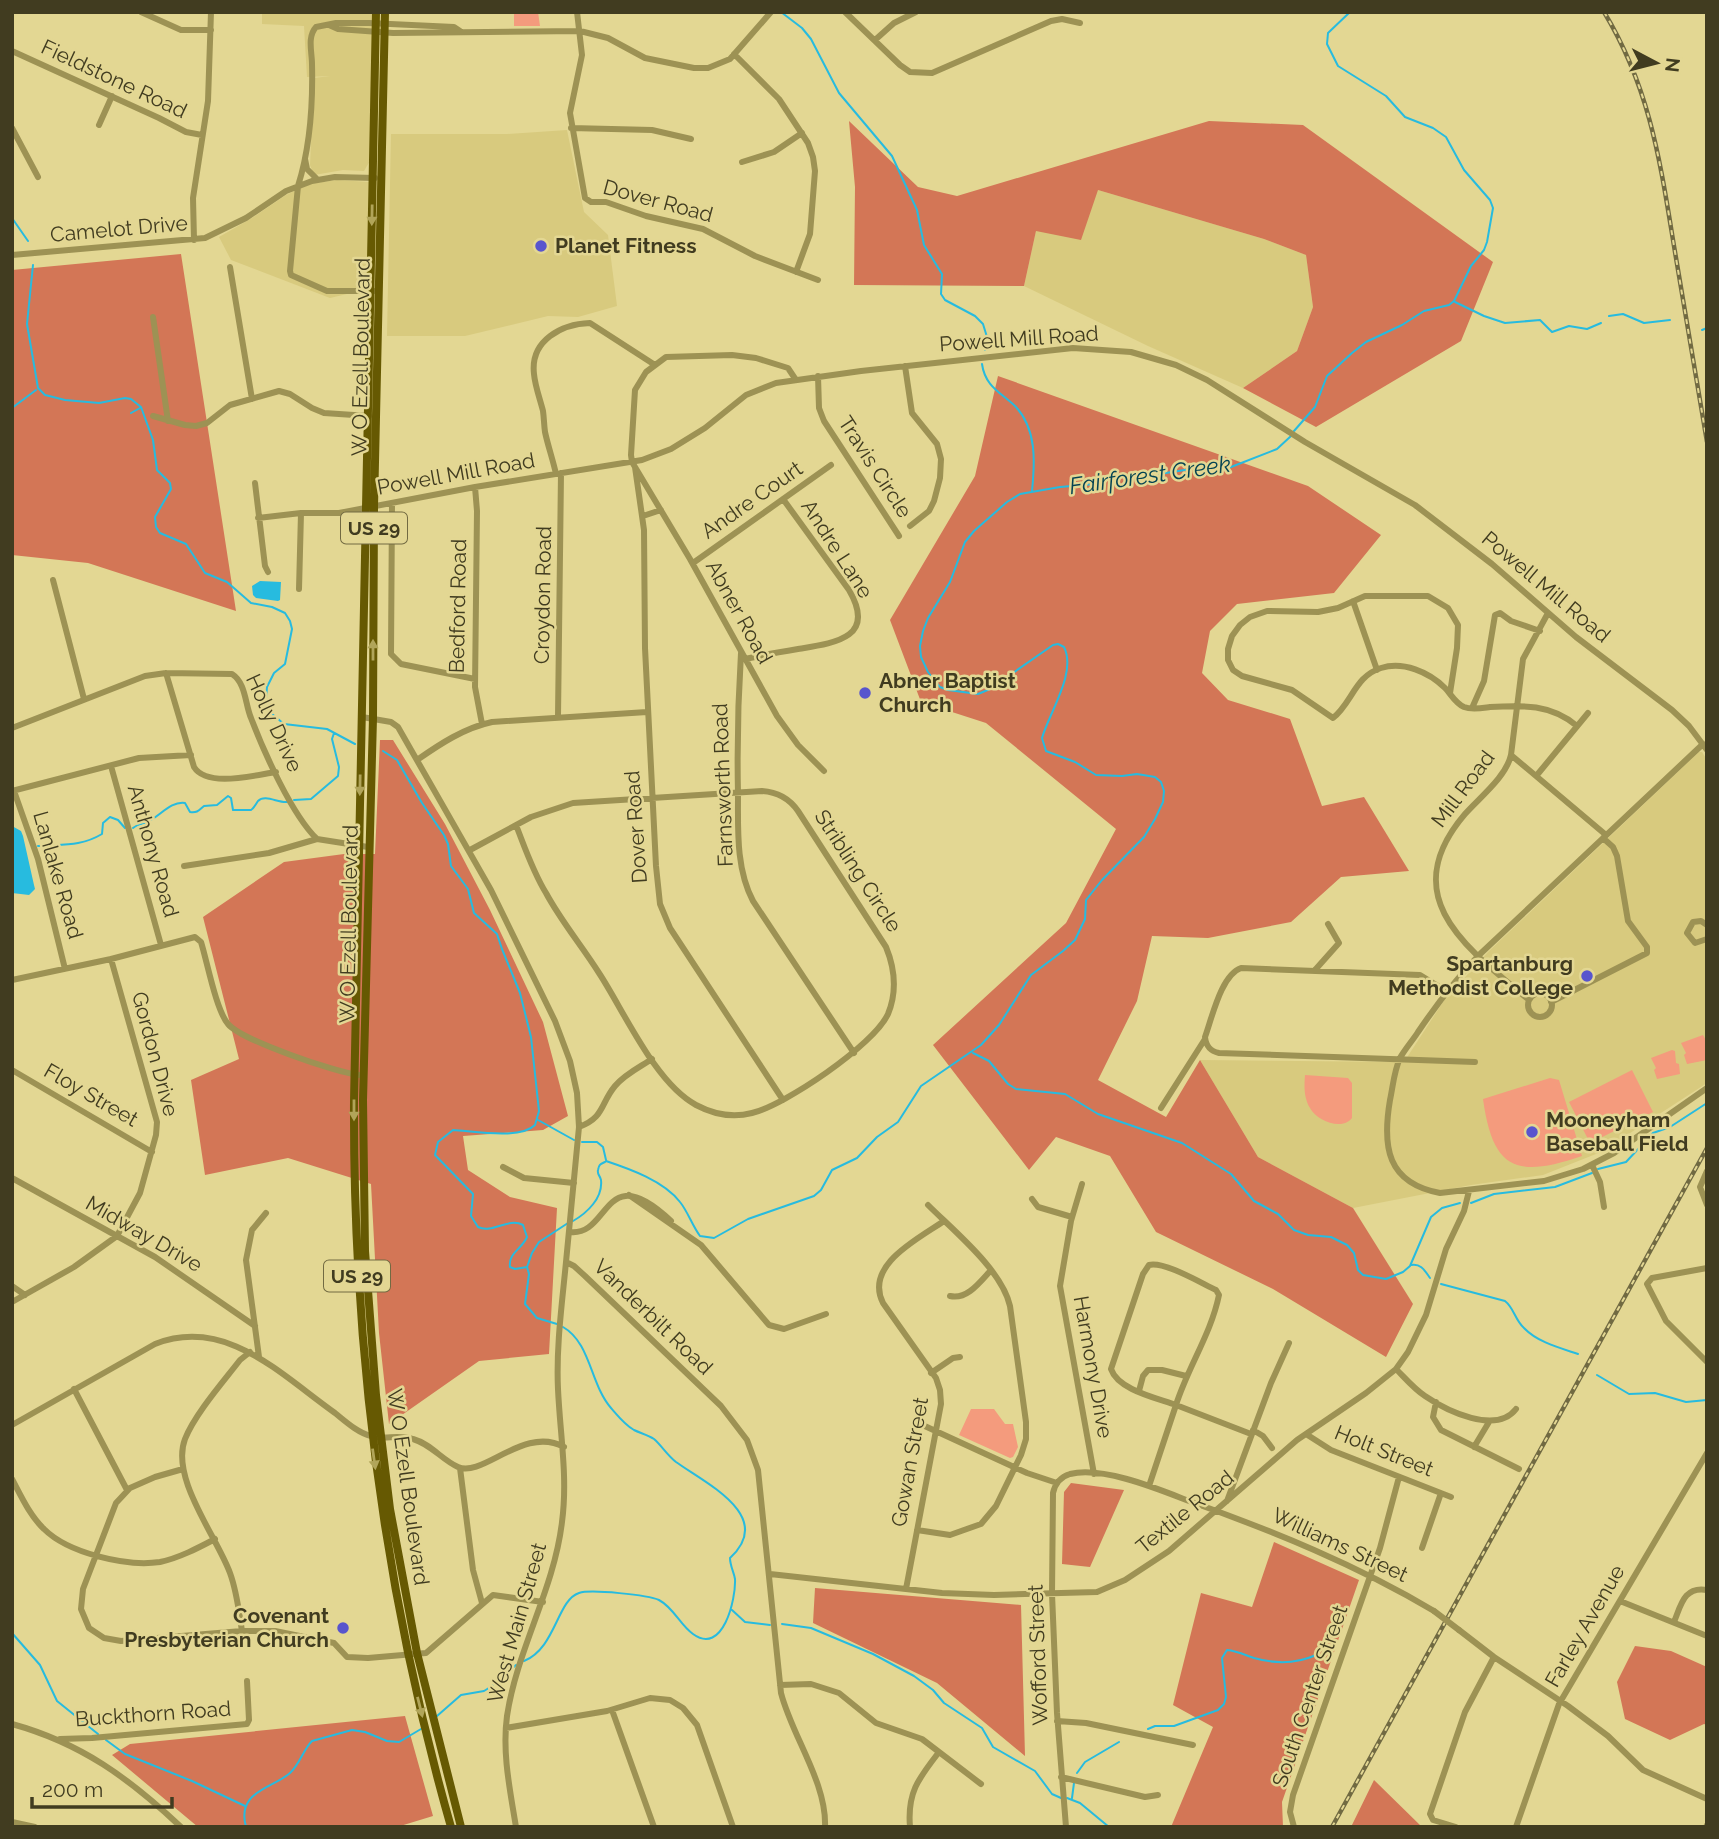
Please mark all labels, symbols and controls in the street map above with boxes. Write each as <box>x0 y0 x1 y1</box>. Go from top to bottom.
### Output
north arrow <box>1621 28 1691 98</box>
street label: Fieldstone Road <box>37 34 191 123</box>
text: N <box>1661 57 1685 74</box>
street label: Dover Road <box>600 174 716 227</box>
one-way arrow <box>366 205 378 227</box>
street label: Camelot Drive <box>49 210 189 247</box>
place label: Planet Fitness <box>555 233 697 258</box>
marker: Planet Fitness <box>533 238 549 254</box>
street label: W O Ezell Boulevard <box>346 258 375 456</box>
street label: Powell Mill Road <box>938 320 1099 357</box>
street label: Travis Circle <box>833 411 918 522</box>
street label: Powell Mill Road <box>375 447 537 500</box>
water label: Fairforest Creek <box>1068 450 1232 499</box>
street label: Andre Court <box>696 456 807 544</box>
street label: Andre Lane <box>796 495 879 603</box>
road number: US 29 <box>341 512 407 544</box>
street label: Croydon Road <box>529 526 556 664</box>
street label: Powell Mill Road <box>1477 526 1616 648</box>
street label: Bedford Road <box>444 539 471 673</box>
street label: Abner Road <box>701 556 778 668</box>
one-way arrow <box>367 639 379 661</box>
place label: Abner Baptist Church <box>879 668 1016 717</box>
street label: Holly Drive <box>241 670 308 776</box>
marker: Abner Baptist Church <box>857 685 873 701</box>
street label: Farnsworth Road <box>707 703 738 867</box>
street label: Mill Road <box>1426 745 1500 832</box>
street label: Dover Road <box>619 770 652 884</box>
one-way arrow <box>355 774 366 796</box>
street label: Anthony Road <box>123 782 184 920</box>
street label: Stribling Circle <box>810 805 907 937</box>
street label: Lanlake Road <box>28 808 89 942</box>
street label: W O Ezell Boulevard <box>334 825 363 1023</box>
place label: Spartanburg Methodist College <box>1388 951 1573 1000</box>
marker: Spartanburg Methodist College <box>1579 968 1595 984</box>
street label: Gordon Drive <box>127 989 184 1119</box>
street label: Floy Street <box>40 1058 143 1132</box>
one-way arrow <box>348 1100 360 1122</box>
place label: Mooneyham Baseball Field <box>1546 1107 1689 1156</box>
marker: Mooneyham Baseball Field <box>1524 1124 1540 1140</box>
street label: Midway Drive <box>82 1190 207 1277</box>
street label: Vanderbilt Road <box>589 1254 718 1380</box>
road number: US 29 <box>324 1260 390 1292</box>
street label: Harmony Drive <box>1069 1294 1118 1440</box>
street label: W O Ezell Boulevard <box>382 1387 435 1587</box>
street label: Gowan Street <box>886 1395 933 1529</box>
street label: Holt Street <box>1331 1419 1437 1482</box>
one-way arrow <box>369 1449 380 1471</box>
street label: Textile Road <box>1131 1465 1239 1559</box>
street label: Williams Street <box>1268 1502 1412 1587</box>
street label: West Main Street <box>482 1540 551 1706</box>
street label: Farley Avenue <box>1540 1560 1630 1691</box>
street label: Wofford Street <box>1023 1584 1052 1726</box>
street label: South Center Street <box>1267 1602 1352 1790</box>
place label: Covenant Presbyterian Church <box>124 1603 329 1652</box>
marker: Covenant Presbyterian Church <box>335 1620 351 1636</box>
street label: Buckthorn Road <box>74 1696 232 1731</box>
one-way arrow <box>415 1696 426 1718</box>
scale bar <box>32 1766 172 1810</box>
text: 200 m <box>42 1777 103 1802</box>

